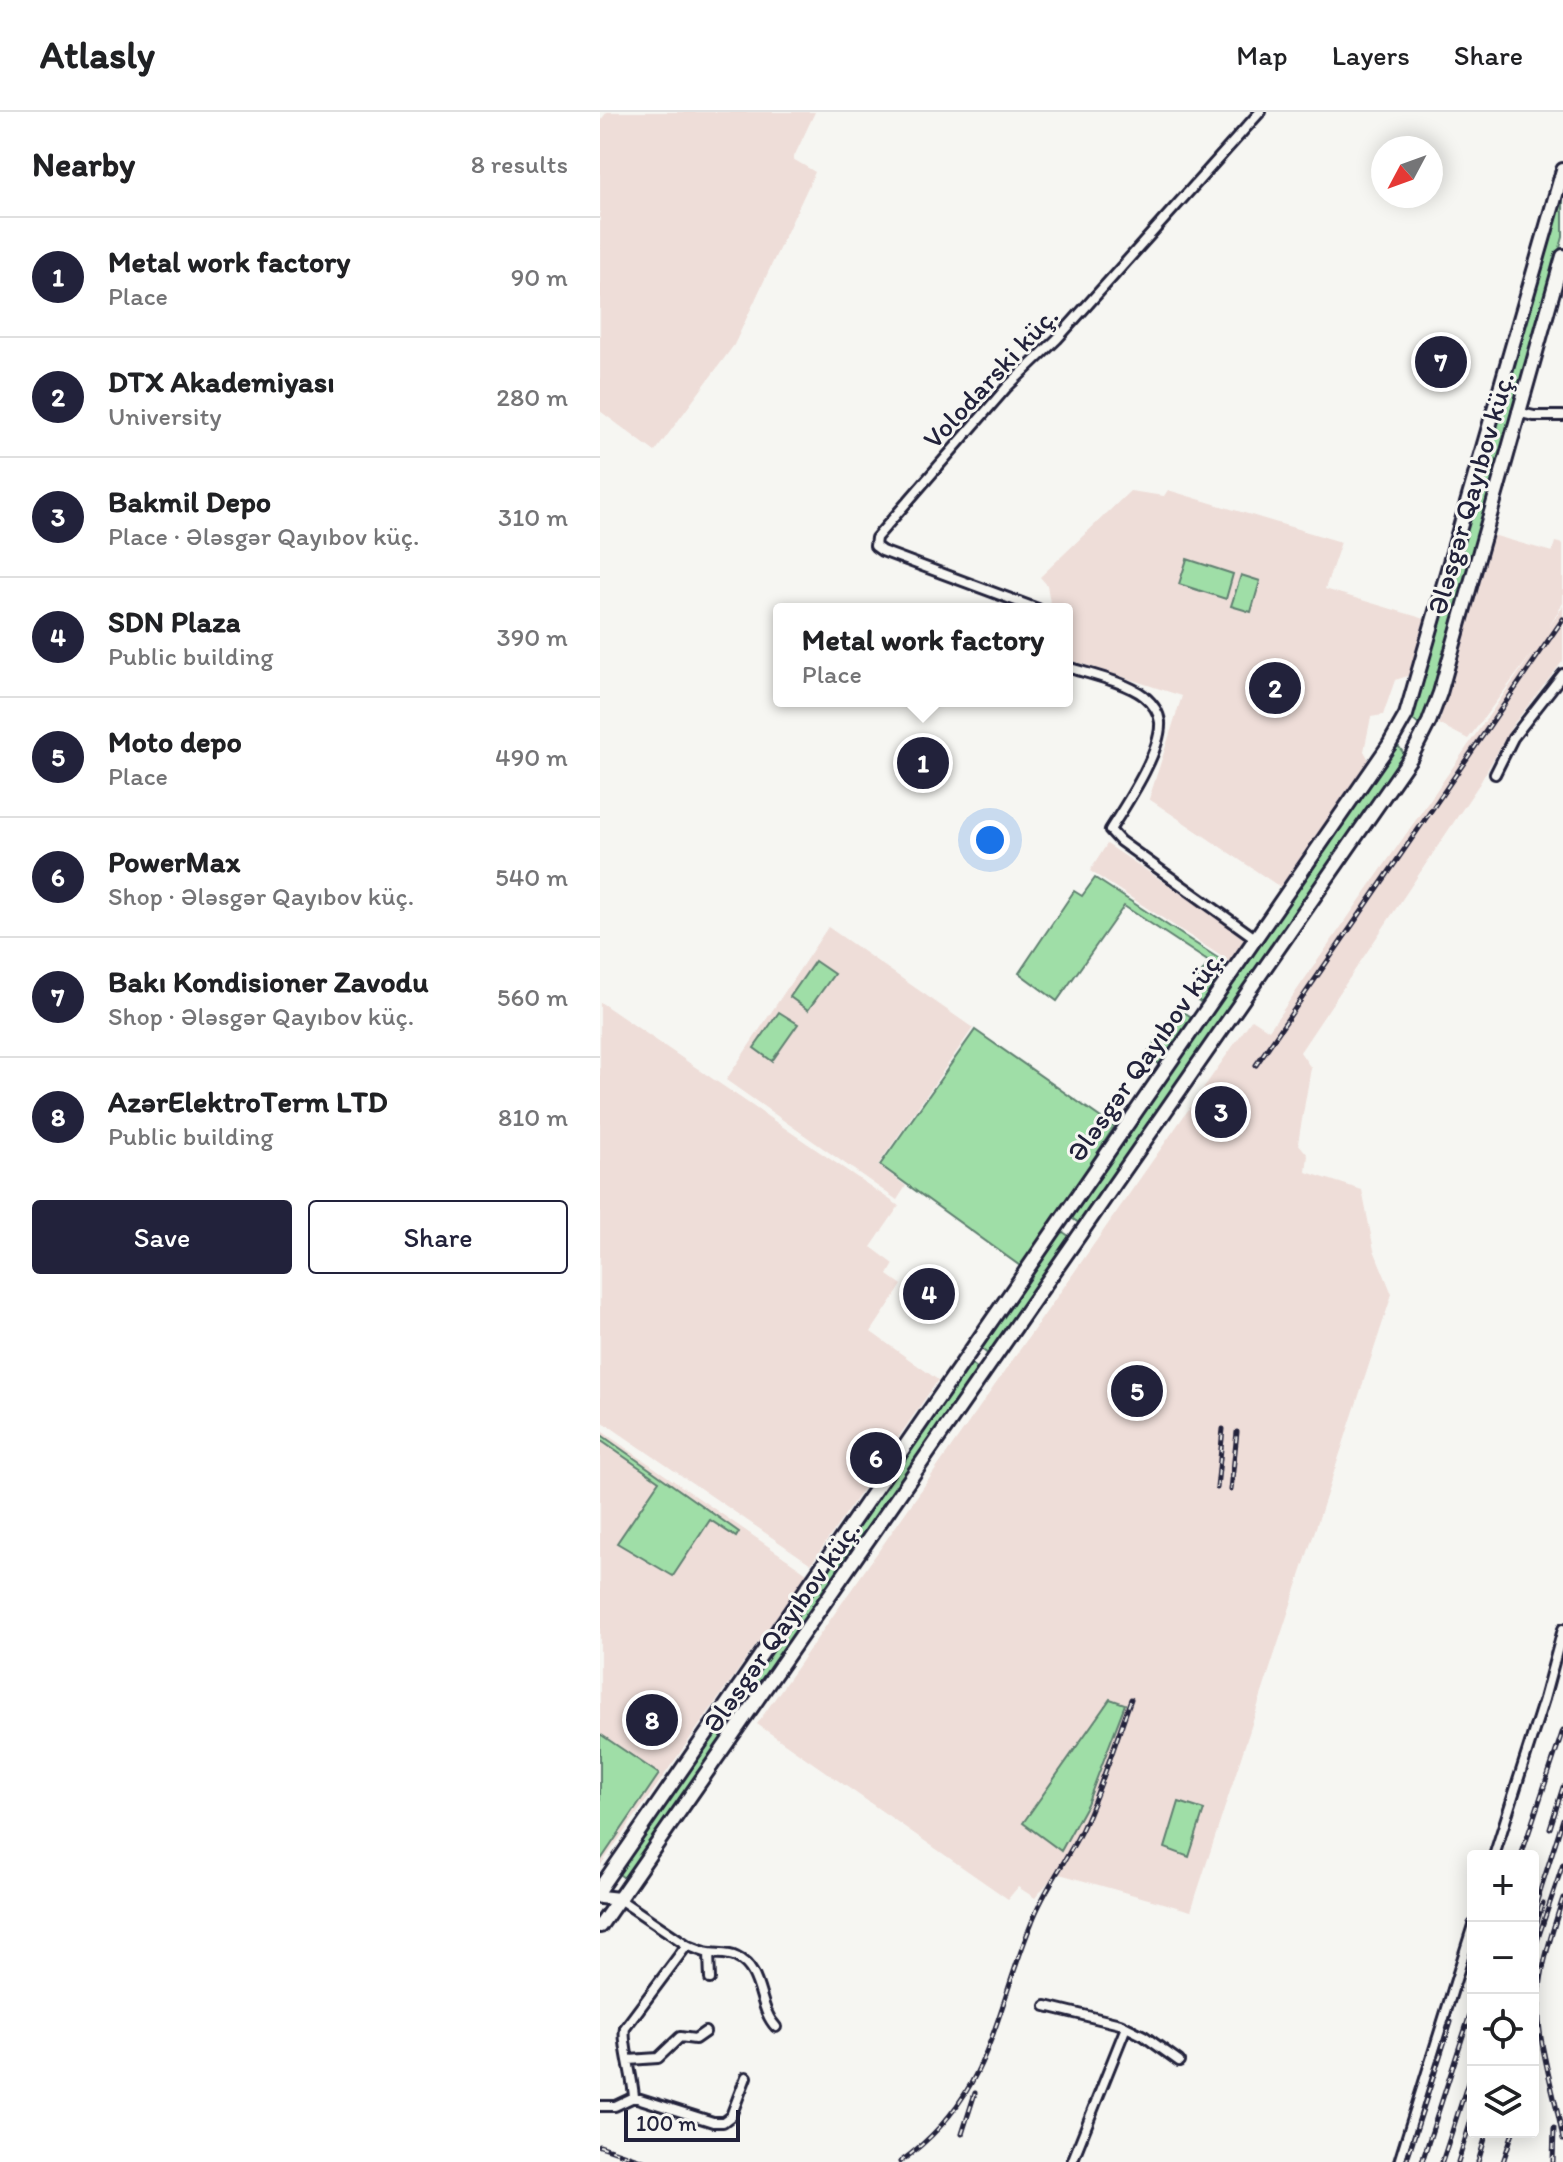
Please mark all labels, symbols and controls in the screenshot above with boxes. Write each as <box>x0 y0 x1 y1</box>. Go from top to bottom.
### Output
text: Atlasly <box>40 32 155 78</box>
text: Map <box>1236 38 1288 72</box>
text: Layers <box>1332 38 1410 72</box>
text: Share <box>1454 38 1523 72</box>
north arrow <box>1371 136 1443 208</box>
text: Nearby <box>32 144 135 185</box>
text: 8 results <box>471 148 568 180</box>
text: Metal work factory <box>108 243 350 280</box>
text: 1 <box>52 261 64 293</box>
text: 90 m <box>511 261 568 293</box>
text: Place <box>108 280 168 312</box>
street label: Volodarski küç. <box>915 299 1065 455</box>
pin: 7 <box>1415 332 1467 392</box>
text: DTX Akademiyası <box>108 363 335 400</box>
street label: Ələsgər Qayıbov küç. <box>1419 367 1521 619</box>
text: 2 <box>51 381 65 413</box>
text: 280 m <box>496 381 568 413</box>
text: University <box>108 400 222 432</box>
text: Bakmil Depo <box>108 483 271 520</box>
text: 3 <box>51 501 65 533</box>
text: 310 m <box>498 501 568 533</box>
text: Place · Ələsgər Qayıbov küç. <box>108 520 419 552</box>
text: SDN Plaza <box>108 603 241 640</box>
popup <box>773 603 1073 707</box>
text: 4 <box>50 621 66 653</box>
text: 390 m <box>496 621 568 653</box>
text: Metal work factory <box>802 621 1044 658</box>
text: Public building <box>108 640 274 672</box>
text: Place <box>802 658 862 690</box>
pin: 2 <box>1249 658 1301 718</box>
text: Moto depo <box>108 723 242 760</box>
pin: 1 <box>897 733 949 793</box>
text: 5 <box>51 741 65 773</box>
text: 490 m <box>495 741 568 773</box>
text: Place <box>108 760 168 792</box>
your location <box>970 820 1010 860</box>
text: PowerMax <box>108 843 240 880</box>
text: 6 <box>51 861 65 893</box>
text: 540 m <box>495 861 568 893</box>
text: Shop · Ələsgər Qayıbov küç. <box>108 880 414 912</box>
street label: Ələsgər Qayıbov küç. <box>1059 942 1231 1168</box>
text: Bakı Kondisioner Zavodu <box>108 963 429 1000</box>
text: 7 <box>52 981 64 1013</box>
text: 560 m <box>497 981 568 1013</box>
text: Shop · Ələsgər Qayıbov küç. <box>108 1000 414 1032</box>
pin: 3 <box>1195 1082 1247 1142</box>
text: AzərElektroTerm LTD <box>108 1083 388 1120</box>
text: 8 <box>51 1101 65 1133</box>
text: 810 m <box>498 1101 568 1133</box>
text: Public building <box>108 1120 274 1152</box>
button: Save <box>32 1200 292 1274</box>
button: Share <box>308 1200 568 1274</box>
pin: 4 <box>903 1264 955 1324</box>
pin: 5 <box>1111 1361 1163 1421</box>
pin: 6 <box>850 1428 902 1488</box>
street label: Ələsgər Qayıbov küç. <box>695 1513 867 1739</box>
pin: 8 <box>626 1690 678 1750</box>
map controls <box>1467 1850 1539 2138</box>
button: + <box>1467 1850 1539 1922</box>
button: − <box>1467 1922 1539 1994</box>
button: locate <box>1467 1994 1539 2066</box>
button: layers <box>1467 2066 1539 2138</box>
scale bar <box>624 2106 740 2142</box>
text: 100 m <box>636 2110 697 2137</box>

